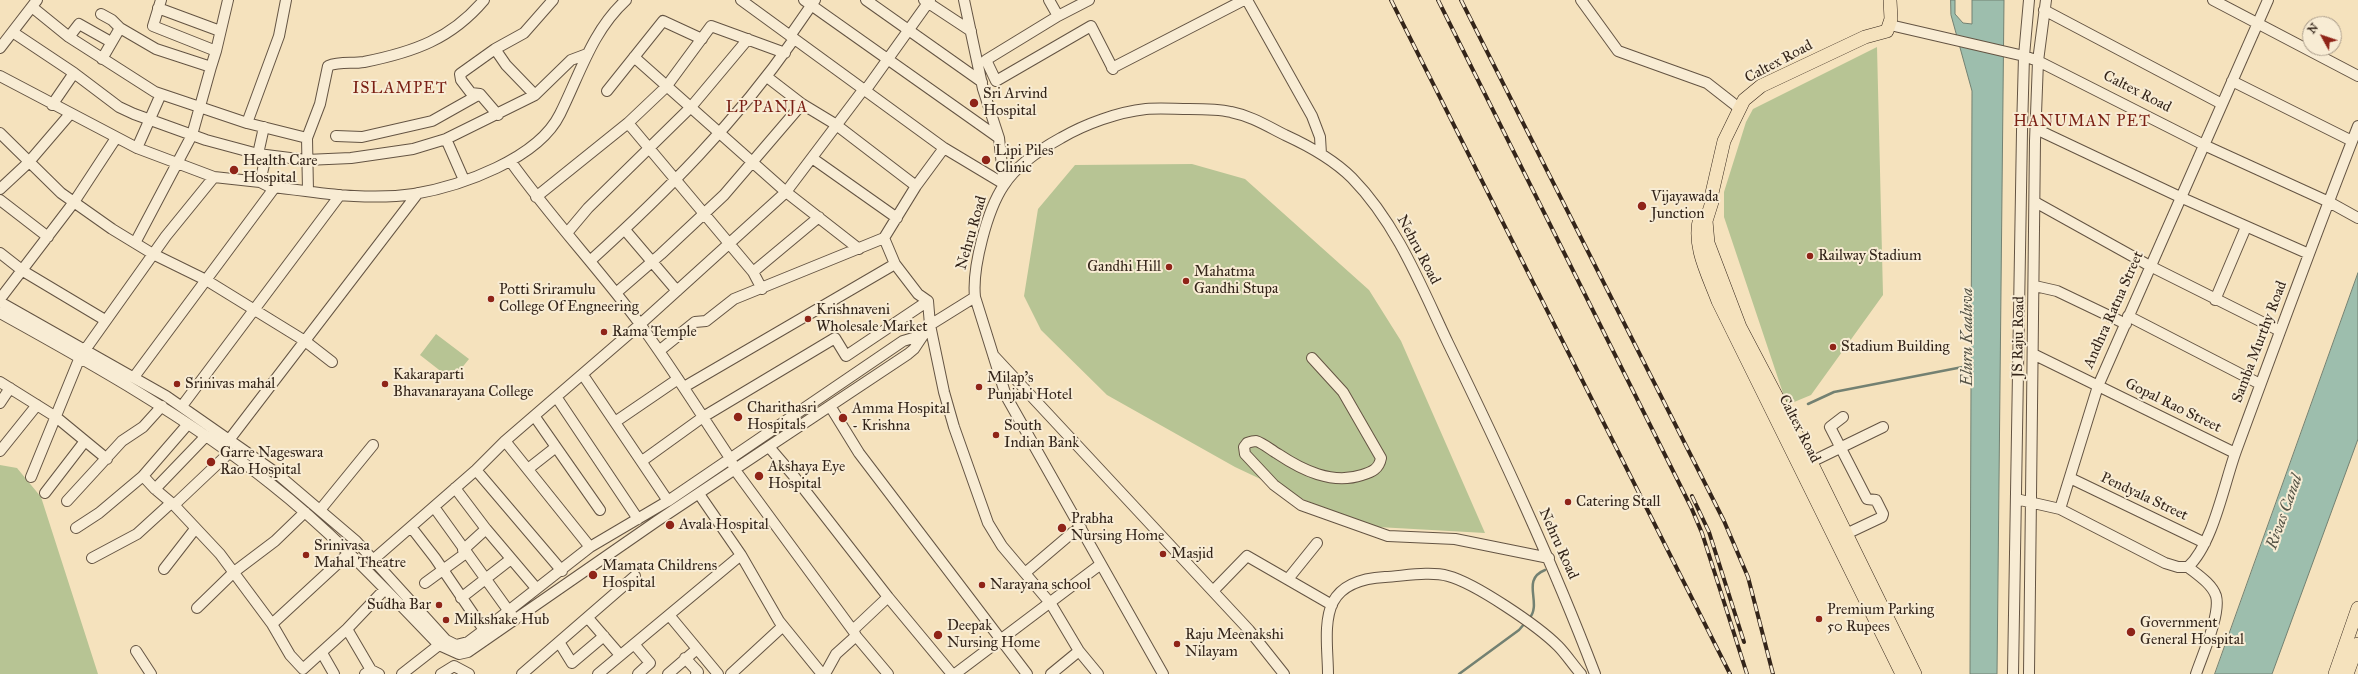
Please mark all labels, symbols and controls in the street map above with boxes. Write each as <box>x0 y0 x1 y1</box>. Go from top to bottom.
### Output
north arrow <box>2302 16 2342 56</box>
text: N <box>2305 21 2321 36</box>
street label: Caltex Road <box>1742 37 1816 87</box>
street label: Caltex Road <box>2100 67 2174 117</box>
district label: ISLAMPET <box>352 79 448 99</box>
place label: Sri Arvind Hospital <box>983 85 1048 120</box>
marker: Sri Arvind Hospital <box>968 97 980 109</box>
district label: LP PANJA <box>726 98 808 118</box>
district label: HANUMAN PET <box>2013 112 2151 132</box>
place label: Lipi Piles Clinic <box>995 142 1053 177</box>
place label: Health Care Hospital <box>243 152 318 187</box>
marker: Lipi Piles Clinic <box>980 154 992 166</box>
marker: Health Care Hospital <box>228 164 240 176</box>
place label: Vijayawada Junction <box>1651 188 1719 223</box>
street label: Nehru Road <box>953 194 991 272</box>
marker: Vijayawada Junction <box>1636 200 1648 212</box>
street label: Nehru Road <box>1392 212 1444 288</box>
place label: Railway Stadium <box>1818 247 1922 265</box>
street label: Andhra Ratna Street <box>2080 249 2148 371</box>
marker: Railway Stadium <box>1805 251 1815 261</box>
place label: Gandhi Hill <box>1087 258 1161 276</box>
marker: Gandhi Hill <box>1164 262 1174 272</box>
place label: Mahatma Gandhi Stupa <box>1194 263 1278 298</box>
marker: Mahatma Gandhi Stupa <box>1181 276 1191 286</box>
street label: Samba Murthy Road <box>2229 279 2291 405</box>
place label: Potti Sriramulu College Of Engneering <box>499 281 639 316</box>
water label: Eluru Kaaluva <box>1958 288 1978 386</box>
marker: Potti Sriramulu College Of Engneering <box>486 294 496 304</box>
street label: JS Raju Road <box>2009 296 2029 378</box>
place label: Krishnaveni Wholesale Market <box>816 301 927 336</box>
marker: Krishnaveni Wholesale Market <box>803 314 813 324</box>
place label: Rama Temple <box>612 323 697 341</box>
marker: Rama Temple <box>599 327 609 337</box>
place label: Stadium Building <box>1841 338 1949 356</box>
marker: Stadium Building <box>1828 342 1838 352</box>
place label: Kakaraparti Bhavanarayana College <box>393 366 534 401</box>
place label: Milap's Punjabi Hotel <box>987 369 1072 404</box>
place label: Srinivas mahal <box>185 375 275 393</box>
street label: Gopal Rao Street <box>2122 375 2224 437</box>
marker: Srinivas mahal <box>172 379 182 389</box>
marker: Kakaraparti Bhavanarayana College <box>380 379 390 389</box>
marker: Milap's Punjabi Hotel <box>974 382 984 392</box>
street label: Caltex Road <box>1774 392 1824 466</box>
place label: Charithasri Hospitals <box>747 399 817 434</box>
place label: Amma Hospital - Krishna <box>852 400 950 435</box>
marker: Charithasri Hospitals <box>732 411 744 423</box>
marker: Amma Hospital - Krishna <box>837 412 849 424</box>
place label: South Indian Bank <box>1004 417 1079 452</box>
marker: South Indian Bank <box>991 430 1001 440</box>
place label: Garre Nageswara Rao Hospital <box>220 444 323 479</box>
marker: Garre Nageswara Rao Hospital <box>205 456 217 468</box>
place label: Akshaya Eye Hospital <box>768 458 845 493</box>
street label: Pendyala Street <box>2098 469 2190 525</box>
marker: Akshaya Eye Hospital <box>753 470 765 482</box>
water label: Rivas Canal <box>2263 472 2307 552</box>
place label: Catering Stall <box>1576 493 1661 511</box>
marker: Catering Stall <box>1563 497 1573 507</box>
street label: Nehru Road <box>1534 506 1582 582</box>
place label: Prabha Nursing Home <box>1071 510 1164 545</box>
place label: Avala Hospital <box>679 516 769 534</box>
marker: Avala Hospital <box>664 519 676 531</box>
marker: Prabha Nursing Home <box>1056 522 1068 534</box>
place label: Srinivasa Mahal Theatre <box>314 537 406 572</box>
place label: Masjid <box>1171 545 1214 563</box>
marker: Masjid <box>1158 549 1168 559</box>
marker: Srinivasa Mahal Theatre <box>301 550 311 560</box>
place label: Mamata Childrens Hospital <box>602 557 717 592</box>
marker: Mamata Childrens Hospital <box>587 569 599 581</box>
place label: Narayana school <box>990 576 1091 594</box>
marker: Narayana school <box>977 580 987 590</box>
place label: Sudha Bar <box>367 596 431 614</box>
marker: Sudha Bar <box>434 600 444 610</box>
place label: Premium Parking 50 Rupees <box>1827 601 1934 636</box>
place label: Milkshake Hub <box>454 611 549 629</box>
marker: Premium Parking 50 Rupees <box>1814 614 1824 624</box>
place label: Government General Hospital <box>2140 614 2244 649</box>
marker: Milkshake Hub <box>441 615 451 625</box>
place label: Deepak Nursing Home <box>947 617 1040 652</box>
place label: Raju Meenakshi Nilayam <box>1185 626 1284 661</box>
marker: Government General Hospital <box>2125 626 2137 638</box>
marker: Deepak Nursing Home <box>932 629 944 641</box>
marker: Raju Meenakshi Nilayam <box>1172 639 1182 649</box>

